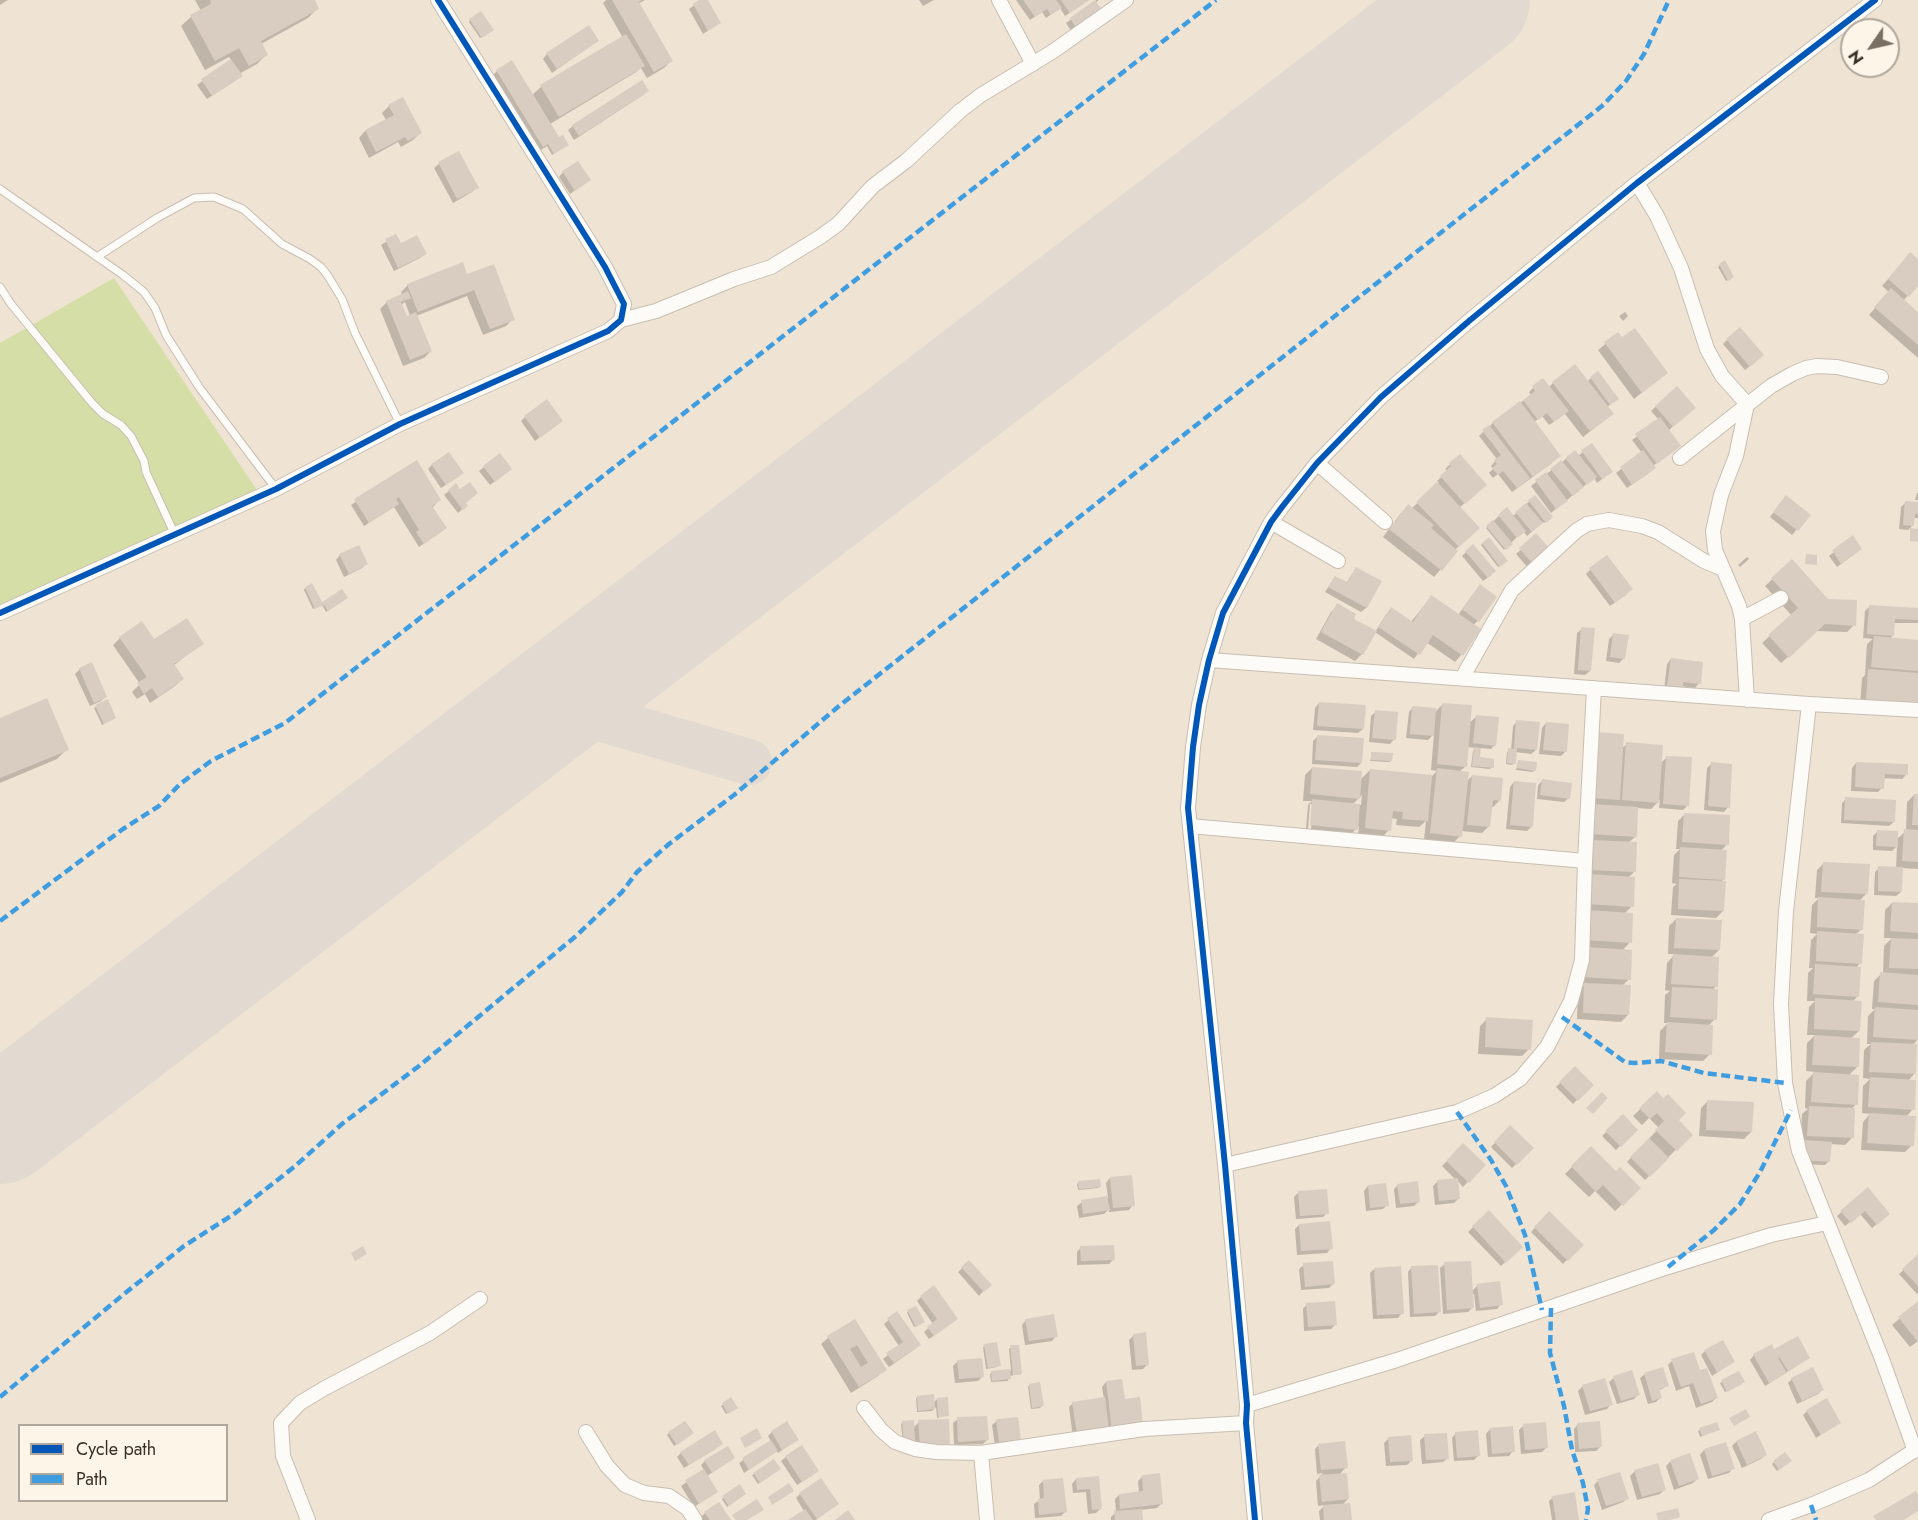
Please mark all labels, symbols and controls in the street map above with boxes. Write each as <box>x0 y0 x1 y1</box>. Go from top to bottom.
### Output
north arrow <box>1840 18 1900 78</box>
text: N <box>1843 46 1869 69</box>
legend <box>18 1424 228 1502</box>
text: Cycle path <box>76 1436 156 1462</box>
text: Path <box>76 1466 108 1492</box>

